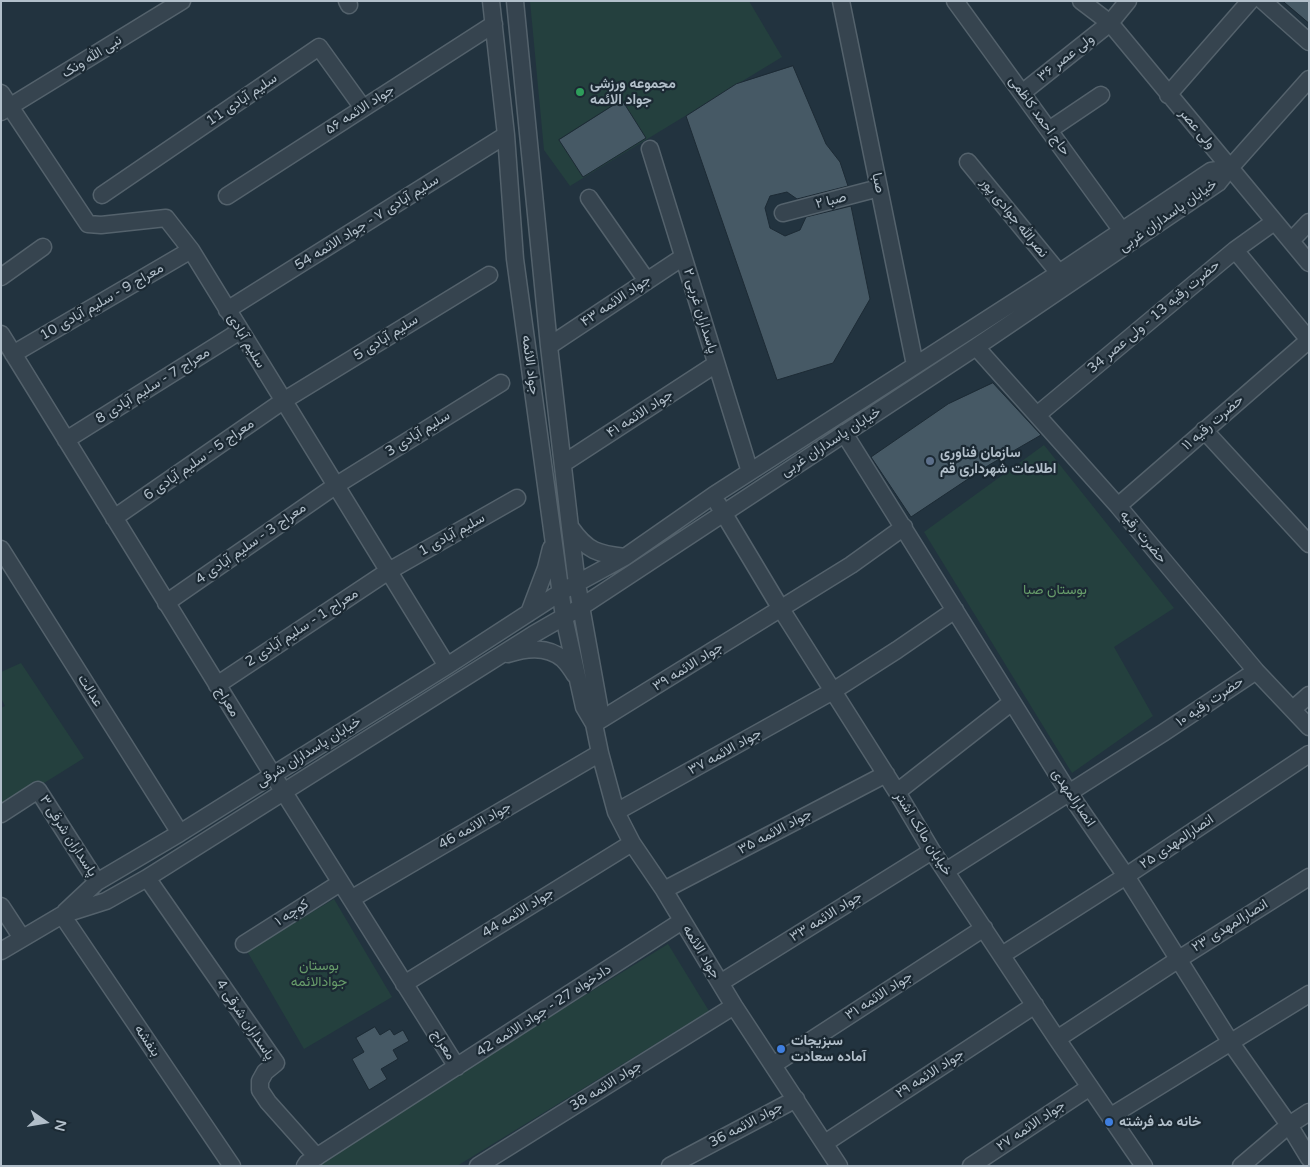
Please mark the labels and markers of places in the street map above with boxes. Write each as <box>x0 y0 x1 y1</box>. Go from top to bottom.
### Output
place label: مجموعه ورزشی جواد الائمه <box>590 76 676 108</box>
marker: مجموعه ورزشی جواد الائمه <box>574 86 586 98</box>
place label: سازمان فناوری اطلاعات شهرداری قم <box>940 445 1056 478</box>
marker: سازمان فناوری اطلاعات شهرداری قم <box>924 455 936 467</box>
place label: سبزیجات آماده سعادت <box>791 1033 866 1066</box>
marker: سبزیجات آماده سعادت <box>775 1043 787 1055</box>
place label: خانه مد فرشته <box>1119 1114 1201 1130</box>
marker: خانه مد فرشته <box>1103 1116 1115 1128</box>

